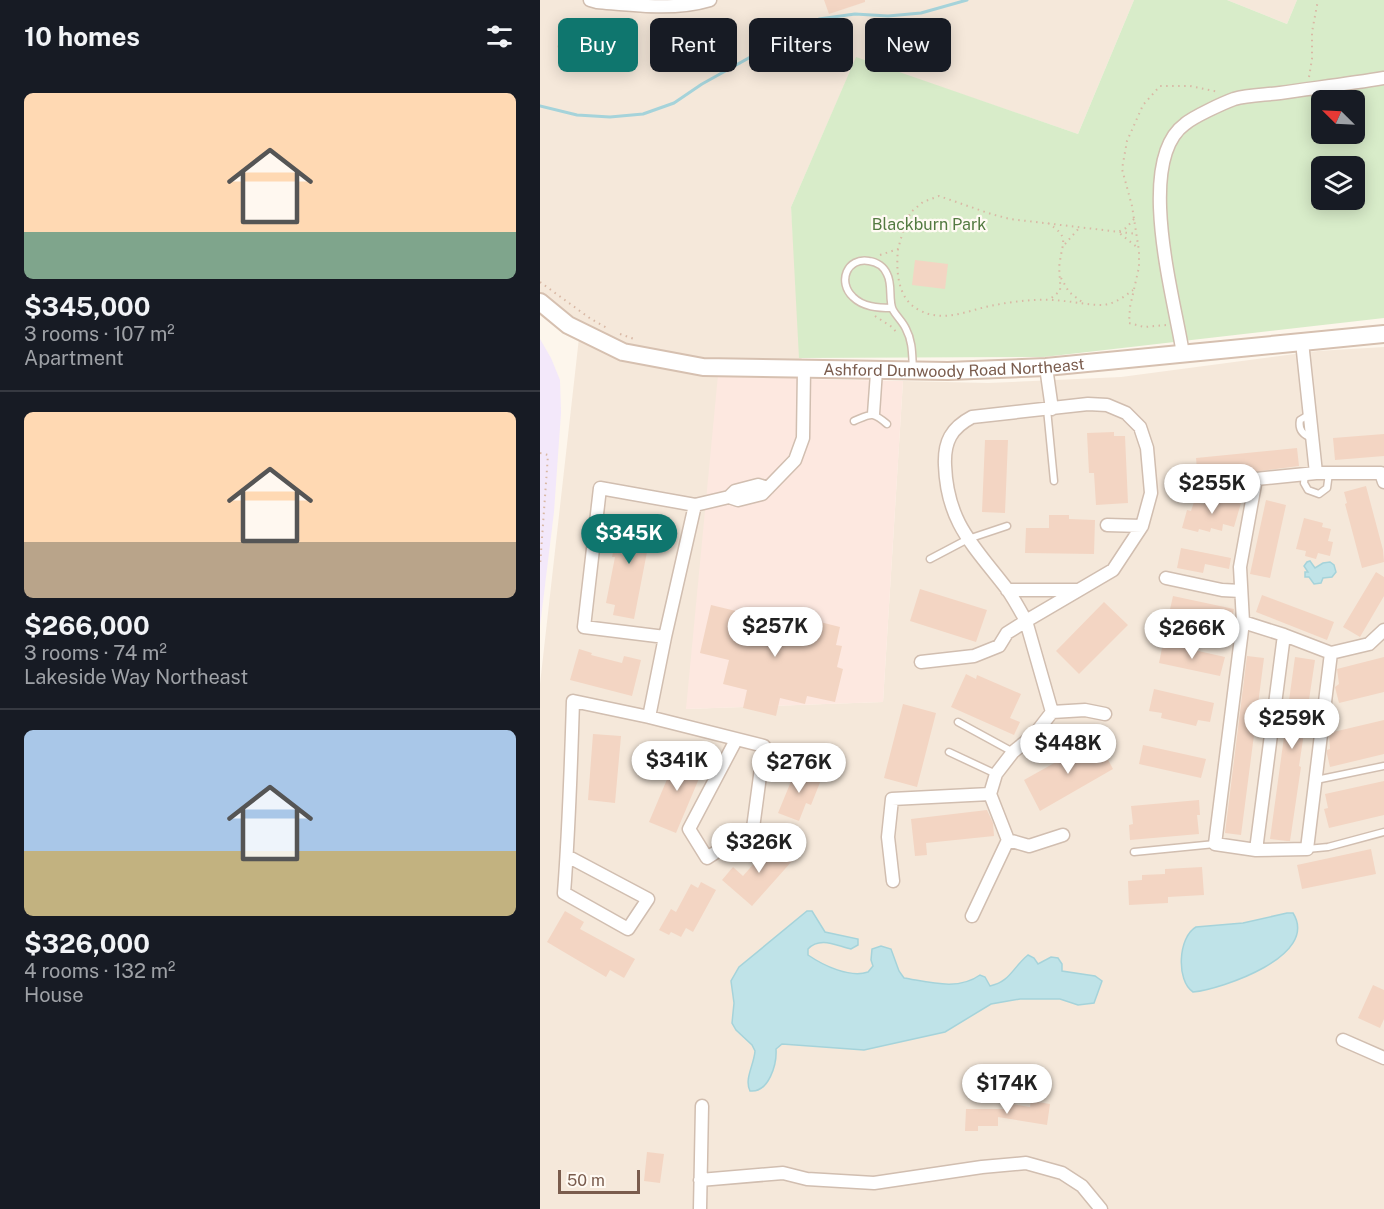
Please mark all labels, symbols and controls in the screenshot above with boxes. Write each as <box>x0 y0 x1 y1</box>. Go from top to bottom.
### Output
chip: Buy <box>558 18 638 72</box>
chip: Rent <box>650 18 737 72</box>
chip: Filters <box>749 18 853 72</box>
chip: New <box>865 18 951 72</box>
icon: filters <box>483 20 516 53</box>
text: 10 homes <box>24 21 140 52</box>
north arrow <box>1311 90 1365 144</box>
map controls <box>1311 90 1365 210</box>
icon: home <box>216 132 324 240</box>
button: layers <box>1311 156 1365 210</box>
park label: Blackburn Park <box>872 215 986 234</box>
text: $345,000 <box>24 291 151 322</box>
text: 3 rooms · 107 m² <box>24 322 175 346</box>
text: Apartment <box>24 346 124 370</box>
street label: Ashford Dunwoody Road Northeast <box>823 354 1085 381</box>
icon: home <box>216 451 324 559</box>
pin: $255K <box>1170 464 1254 515</box>
text: $255K <box>1178 471 1246 495</box>
pin: $345K <box>587 514 671 565</box>
text: $345K <box>595 521 663 545</box>
pin: $257K <box>733 607 817 658</box>
pin: $266K <box>1150 609 1234 660</box>
text: $266,000 <box>24 610 150 641</box>
text: $257K <box>742 614 808 638</box>
text: $266K <box>1158 616 1226 640</box>
text: 3 rooms · 74 m² <box>24 641 167 665</box>
text: Lakeside Way Northeast <box>24 665 248 689</box>
pin: $259K <box>1250 699 1334 750</box>
text: $259K <box>1258 706 1326 730</box>
pin: $448K <box>1026 724 1110 775</box>
text: $448K <box>1034 731 1102 755</box>
pin: $341K <box>635 741 719 792</box>
pin: $276K <box>757 743 841 794</box>
text: $341K <box>646 748 708 772</box>
text: $276K <box>766 750 832 774</box>
icon: home <box>216 769 324 877</box>
pin: $326K <box>717 823 801 874</box>
text: $326K <box>725 830 793 854</box>
text: $326,000 <box>24 928 150 959</box>
text: 4 rooms · 132 m² <box>24 959 175 983</box>
text: House <box>24 983 84 1007</box>
pin: $174K <box>965 1064 1049 1115</box>
text: $174K <box>976 1071 1038 1095</box>
scale bar <box>558 1167 640 1194</box>
text: 50 m <box>567 1171 605 1190</box>

